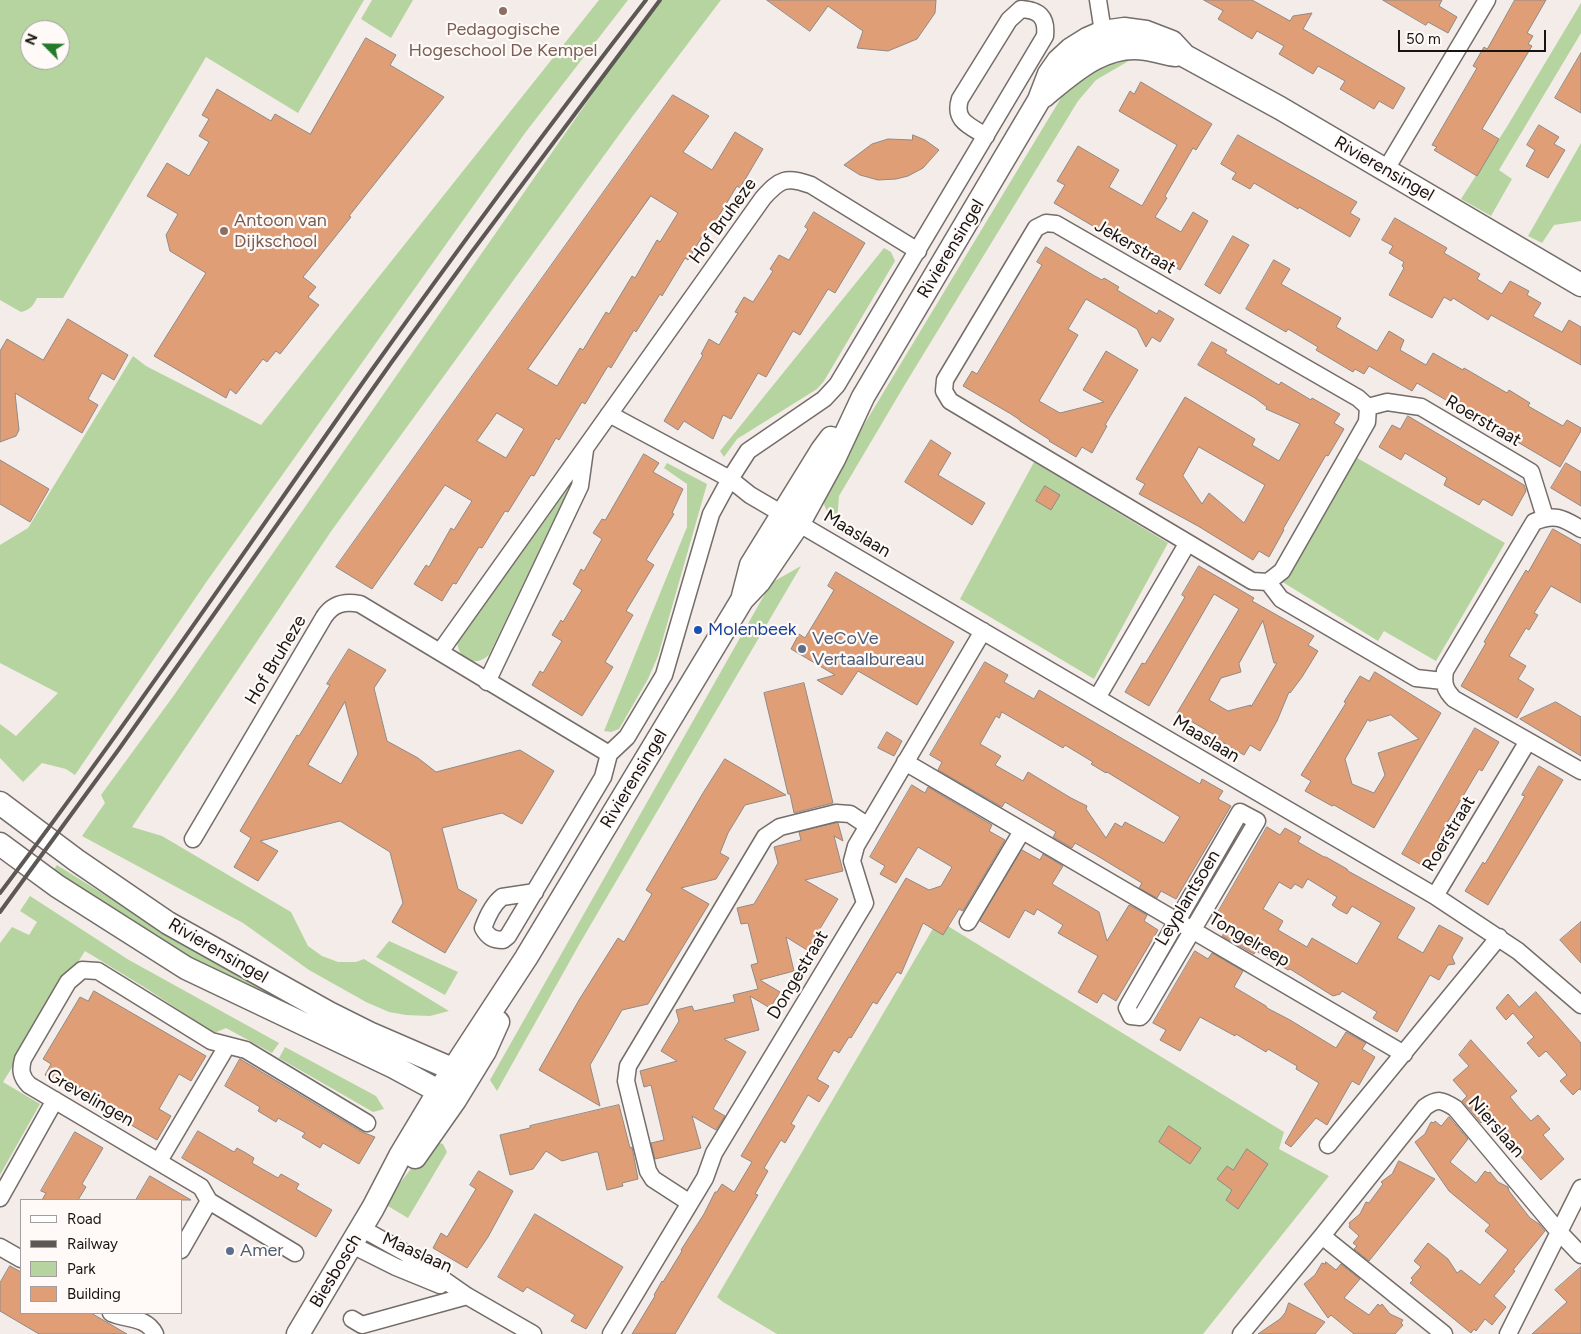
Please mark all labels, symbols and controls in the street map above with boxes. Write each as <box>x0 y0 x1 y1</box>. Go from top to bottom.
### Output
marker: Pedagogische Hogeschool De Kempel <box>497 5 509 17</box>
place label: Pedagogische Hogeschool De Kempel <box>409 19 597 62</box>
north arrow <box>20 20 70 70</box>
scale bar <box>1401 20 1548 52</box>
text: 50 m <box>1406 30 1441 48</box>
text: N <box>22 31 42 48</box>
street label: Rivierensingel <box>1330 132 1438 206</box>
street label: Hof Bruheze <box>685 174 761 268</box>
street label: Rivierensingel <box>913 196 989 302</box>
place label: Antoon van Dijkschool <box>234 210 327 252</box>
street label: Jekerstraat <box>1091 215 1179 279</box>
marker: Antoon van Dijkschool <box>218 225 230 237</box>
street label: Roerstraat <box>1441 391 1525 451</box>
street label: Maaslaan <box>820 506 894 562</box>
street label: Hof Bruheze <box>241 611 311 709</box>
place label: Molenbeek <box>708 619 796 641</box>
marker: Molenbeek <box>692 624 704 636</box>
place label: VeCoVe Vertaalbureau <box>812 628 924 670</box>
marker: VeCoVe Vertaalbureau <box>796 643 808 655</box>
street label: Maaslaan <box>1169 711 1243 767</box>
street label: Rivierensingel <box>596 726 672 832</box>
street label: Roerstraat <box>1418 792 1480 876</box>
street label: Leyplantsoen <box>1151 846 1225 950</box>
street label: Tongelreep <box>1205 908 1293 972</box>
street label: Rivierensingel <box>164 914 272 988</box>
street label: Dongestraat <box>763 927 833 1023</box>
street label: Grevelingen <box>43 1064 137 1132</box>
street label: Nierslaan <box>1463 1092 1529 1162</box>
legend <box>20 1199 182 1314</box>
text: Road <box>67 1210 102 1228</box>
street label: Maaslaan <box>379 1228 455 1278</box>
street label: Biesbosch <box>305 1230 367 1312</box>
text: Railway <box>67 1235 118 1253</box>
place label: Amer <box>240 1240 283 1262</box>
marker: Amer <box>224 1245 236 1257</box>
text: Park <box>67 1260 96 1278</box>
text: Building <box>67 1285 121 1303</box>

